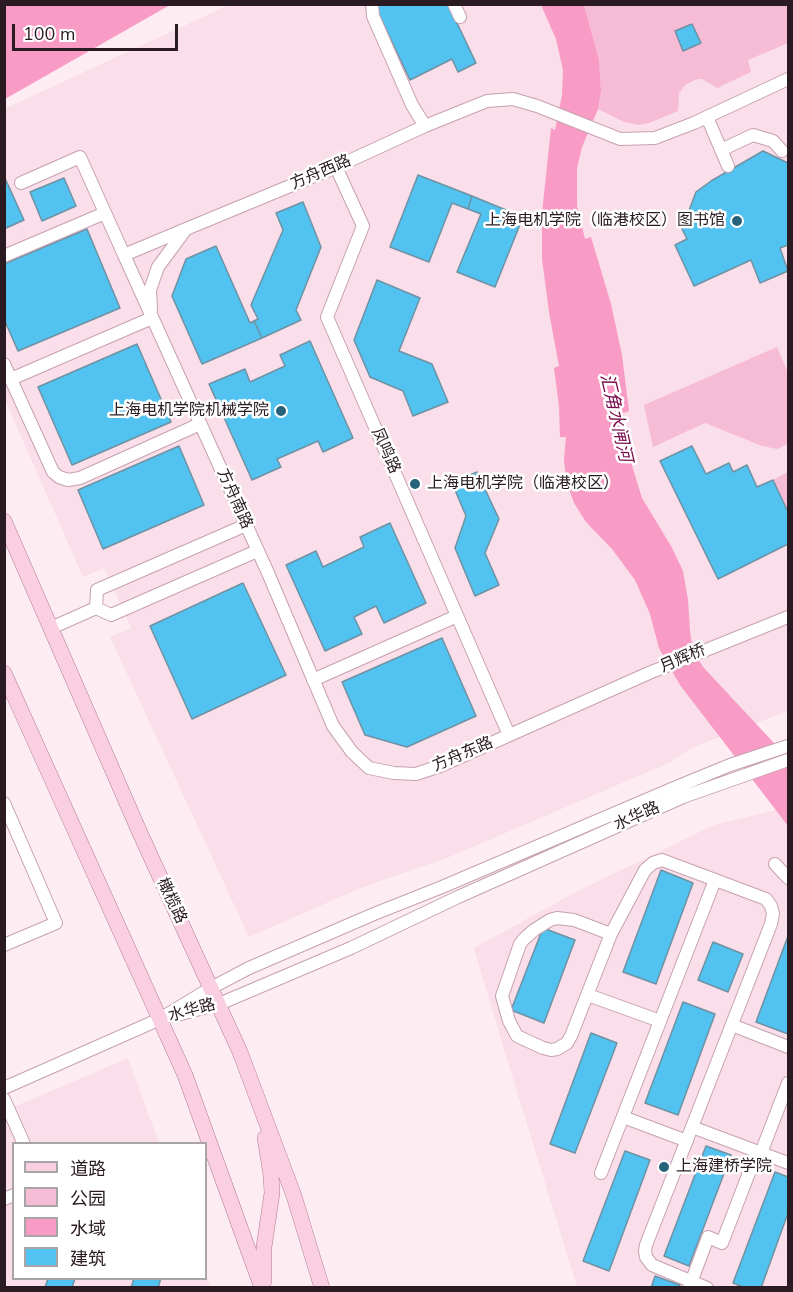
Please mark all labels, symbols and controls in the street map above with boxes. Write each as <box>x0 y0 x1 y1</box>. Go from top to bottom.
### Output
scale bar <box>15 12 182 50</box>
text: 100 m <box>23 22 75 46</box>
street label: 方舟西路 <box>288 152 354 194</box>
place label: 上海电机学院（临港校区）图书馆 <box>485 211 725 231</box>
marker: 上海电机学院（临港校区）图书馆 <box>730 214 744 228</box>
water label: 汇角水闸河 <box>594 372 636 464</box>
place label: 上海电机学院机械学院 <box>109 401 269 421</box>
marker: 上海电机学院机械学院 <box>274 404 288 418</box>
street label: 凤鸣路 <box>366 425 404 477</box>
street label: 方舟南路 <box>212 466 256 532</box>
place label: 上海电机学院（临港校区） <box>427 474 619 494</box>
marker: 上海电机学院（临港校区） <box>408 477 422 491</box>
street label: 月辉桥 <box>657 641 709 677</box>
street label: 方舟东路 <box>430 734 496 776</box>
street label: 水华路 <box>611 798 663 836</box>
street label: 橄榄路 <box>152 875 190 927</box>
street label: 水华路 <box>166 996 218 1026</box>
legend <box>12 1142 207 1280</box>
text: 道路 <box>70 1157 106 1181</box>
place label: 上海建桥学院 <box>676 1157 772 1177</box>
marker: 上海建桥学院 <box>657 1160 671 1174</box>
text: 公园 <box>70 1187 106 1211</box>
text: 水域 <box>70 1217 106 1241</box>
text: 建筑 <box>70 1247 106 1271</box>

